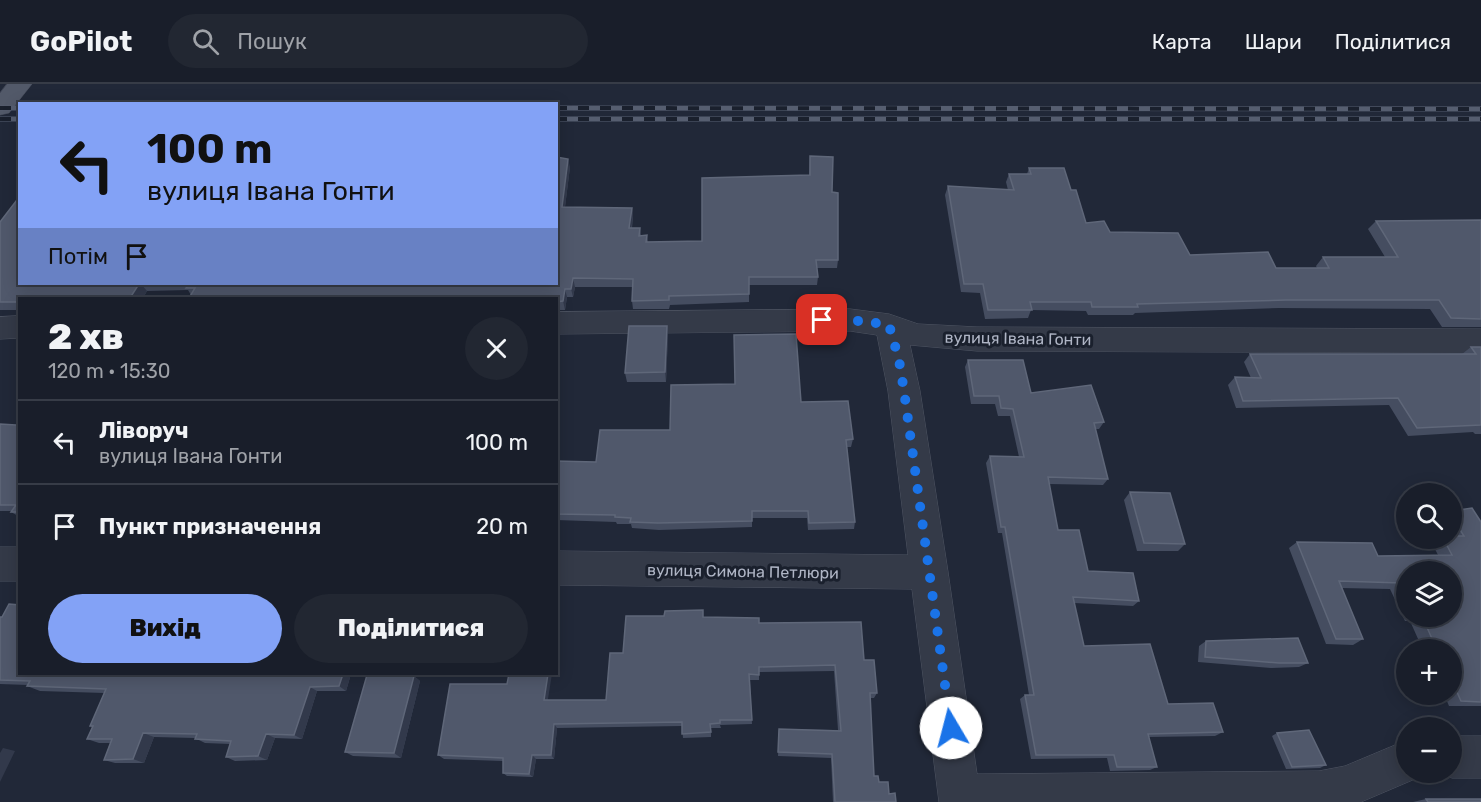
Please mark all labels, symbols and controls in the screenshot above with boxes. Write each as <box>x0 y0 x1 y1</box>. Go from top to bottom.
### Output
search box <box>168 14 588 68</box>
text: GoPilot <box>30 25 132 58</box>
icon: search <box>189 25 222 58</box>
text: Пошук <box>237 28 307 55</box>
text: Карта <box>1152 29 1212 54</box>
text: Шари <box>1245 29 1302 54</box>
text: Поділитися <box>1335 29 1451 54</box>
text: 100 m <box>147 124 272 174</box>
icon: left <box>48 126 126 204</box>
text: вулиця Івана Гонти <box>147 175 395 207</box>
icon: arrive <box>120 240 153 273</box>
text: Потім <box>48 243 108 270</box>
pin <box>796 294 847 345</box>
icon: arrive <box>805 303 838 336</box>
text: 2 хв <box>48 315 124 358</box>
button: close <box>465 317 528 380</box>
street label: вулиця Івана Гонти <box>944 328 1092 349</box>
text: 120 m · 15:30 <box>48 359 170 383</box>
text: Ліворуч <box>99 417 189 444</box>
icon: left <box>48 426 81 459</box>
text: 100 m <box>466 429 528 456</box>
text: вулиця Івана Гонти <box>99 444 282 468</box>
map controls <box>1396 483 1462 783</box>
button: search <box>1396 483 1462 549</box>
icon: arrive <box>48 510 81 543</box>
text: Пункт призначення <box>99 513 321 540</box>
text: 20 m <box>476 513 528 540</box>
street label: вулиця Симона Петлюри <box>647 560 839 583</box>
button: layers <box>1396 561 1462 627</box>
button: Вихід <box>48 594 282 663</box>
button: Поділитися <box>294 594 528 663</box>
button: + <box>1396 639 1462 705</box>
position arrow <box>919 696 983 760</box>
button: − <box>1396 717 1462 783</box>

